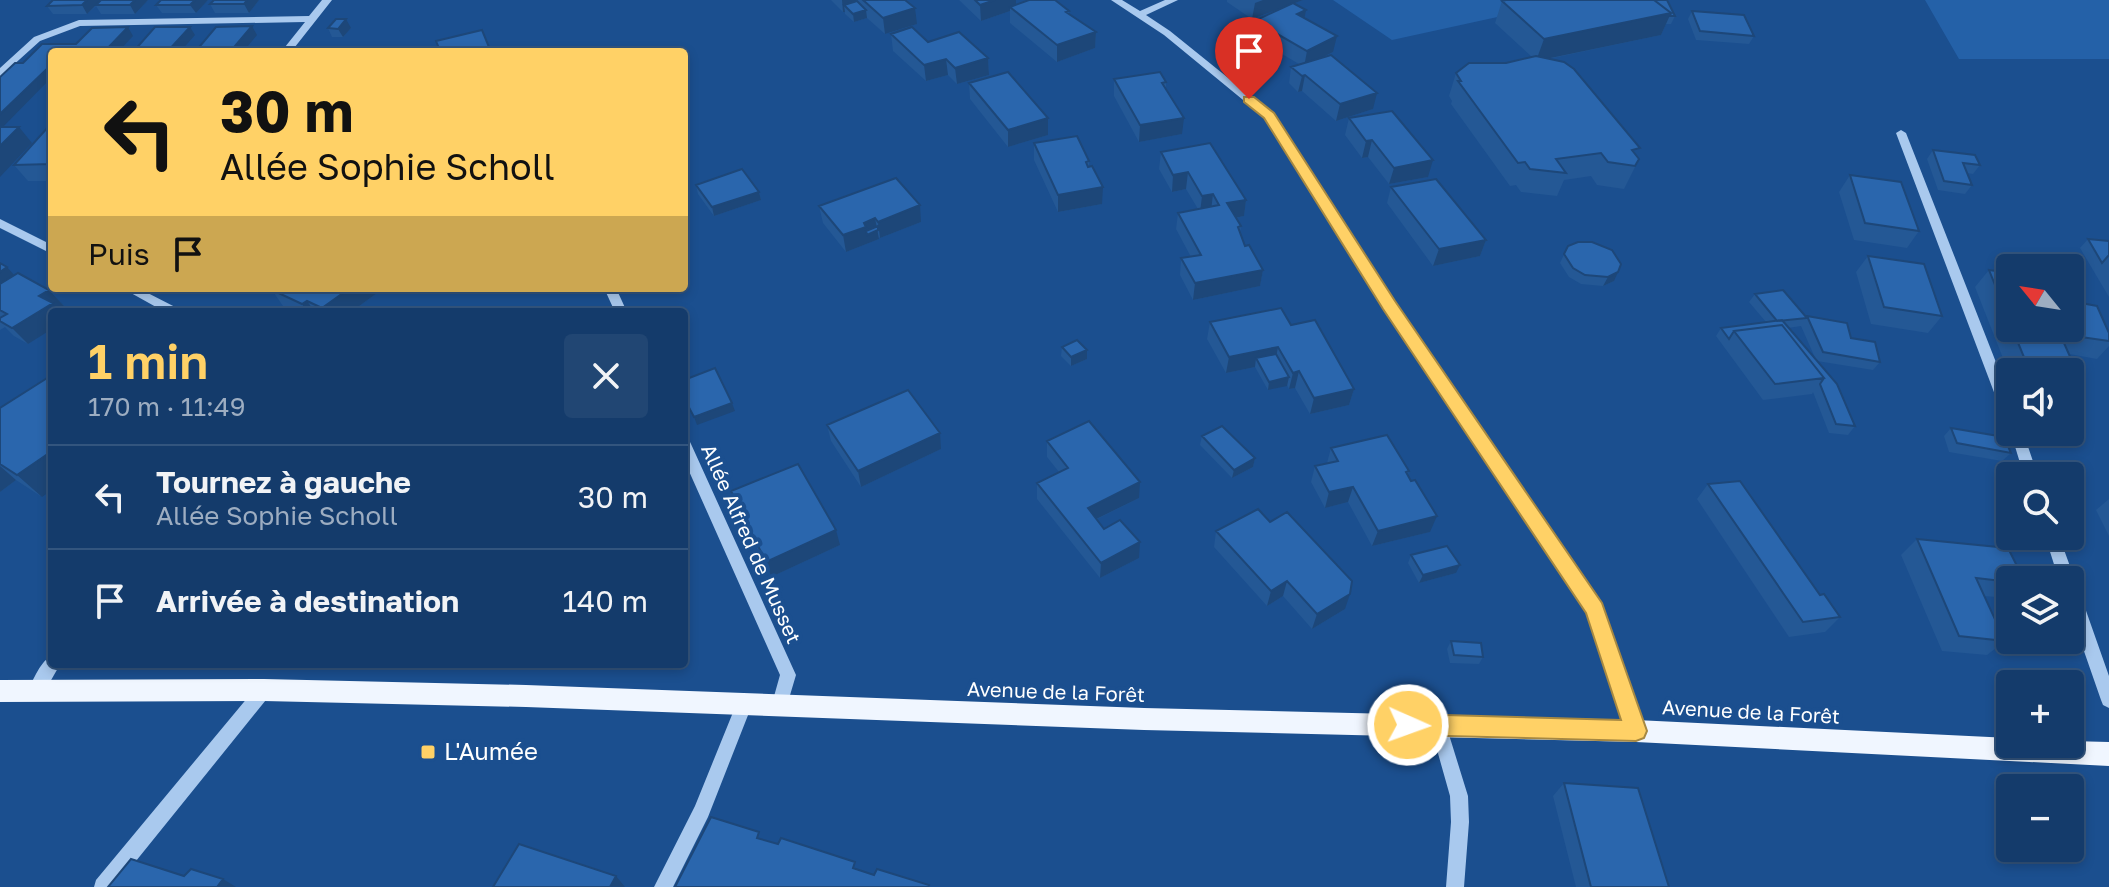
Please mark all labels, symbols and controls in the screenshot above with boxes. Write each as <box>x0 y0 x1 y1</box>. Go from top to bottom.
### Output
pin <box>1215 17 1283 99</box>
icon: arrive <box>1227 29 1271 73</box>
text: 30 m <box>220 77 354 144</box>
icon: left <box>88 80 192 184</box>
text: Allée Sophie Scholl <box>220 145 555 188</box>
icon: arrive <box>166 232 210 276</box>
text: Puis <box>88 236 150 272</box>
north arrow <box>1996 254 2084 342</box>
map controls <box>1996 254 2084 862</box>
text: 1 min <box>88 332 208 390</box>
button: close <box>564 334 648 418</box>
button: sound <box>1996 358 2084 446</box>
text: 170 m · 11:49 <box>88 391 245 422</box>
street label: Allée Alfred de Musset <box>697 440 807 647</box>
button: search <box>1996 462 2084 550</box>
text: Tournez à gauche <box>156 464 411 500</box>
icon: left <box>88 475 132 519</box>
text: 30 m <box>578 479 648 515</box>
text: Allée Sophie Scholl <box>156 500 398 531</box>
button: layers <box>1996 566 2084 654</box>
icon: arrive <box>88 579 132 623</box>
text: Arrivée à destination <box>156 583 459 619</box>
text: 140 m <box>563 583 648 619</box>
button: + <box>1996 670 2084 758</box>
street label: Avenue de la Forêt <box>967 676 1145 706</box>
position arrow <box>1366 683 1450 767</box>
street label: Avenue de la Forêt <box>1661 694 1841 728</box>
place label: L'Aumée <box>444 736 538 765</box>
marker: L'Aumée <box>419 743 437 761</box>
button: − <box>1996 774 2084 862</box>

